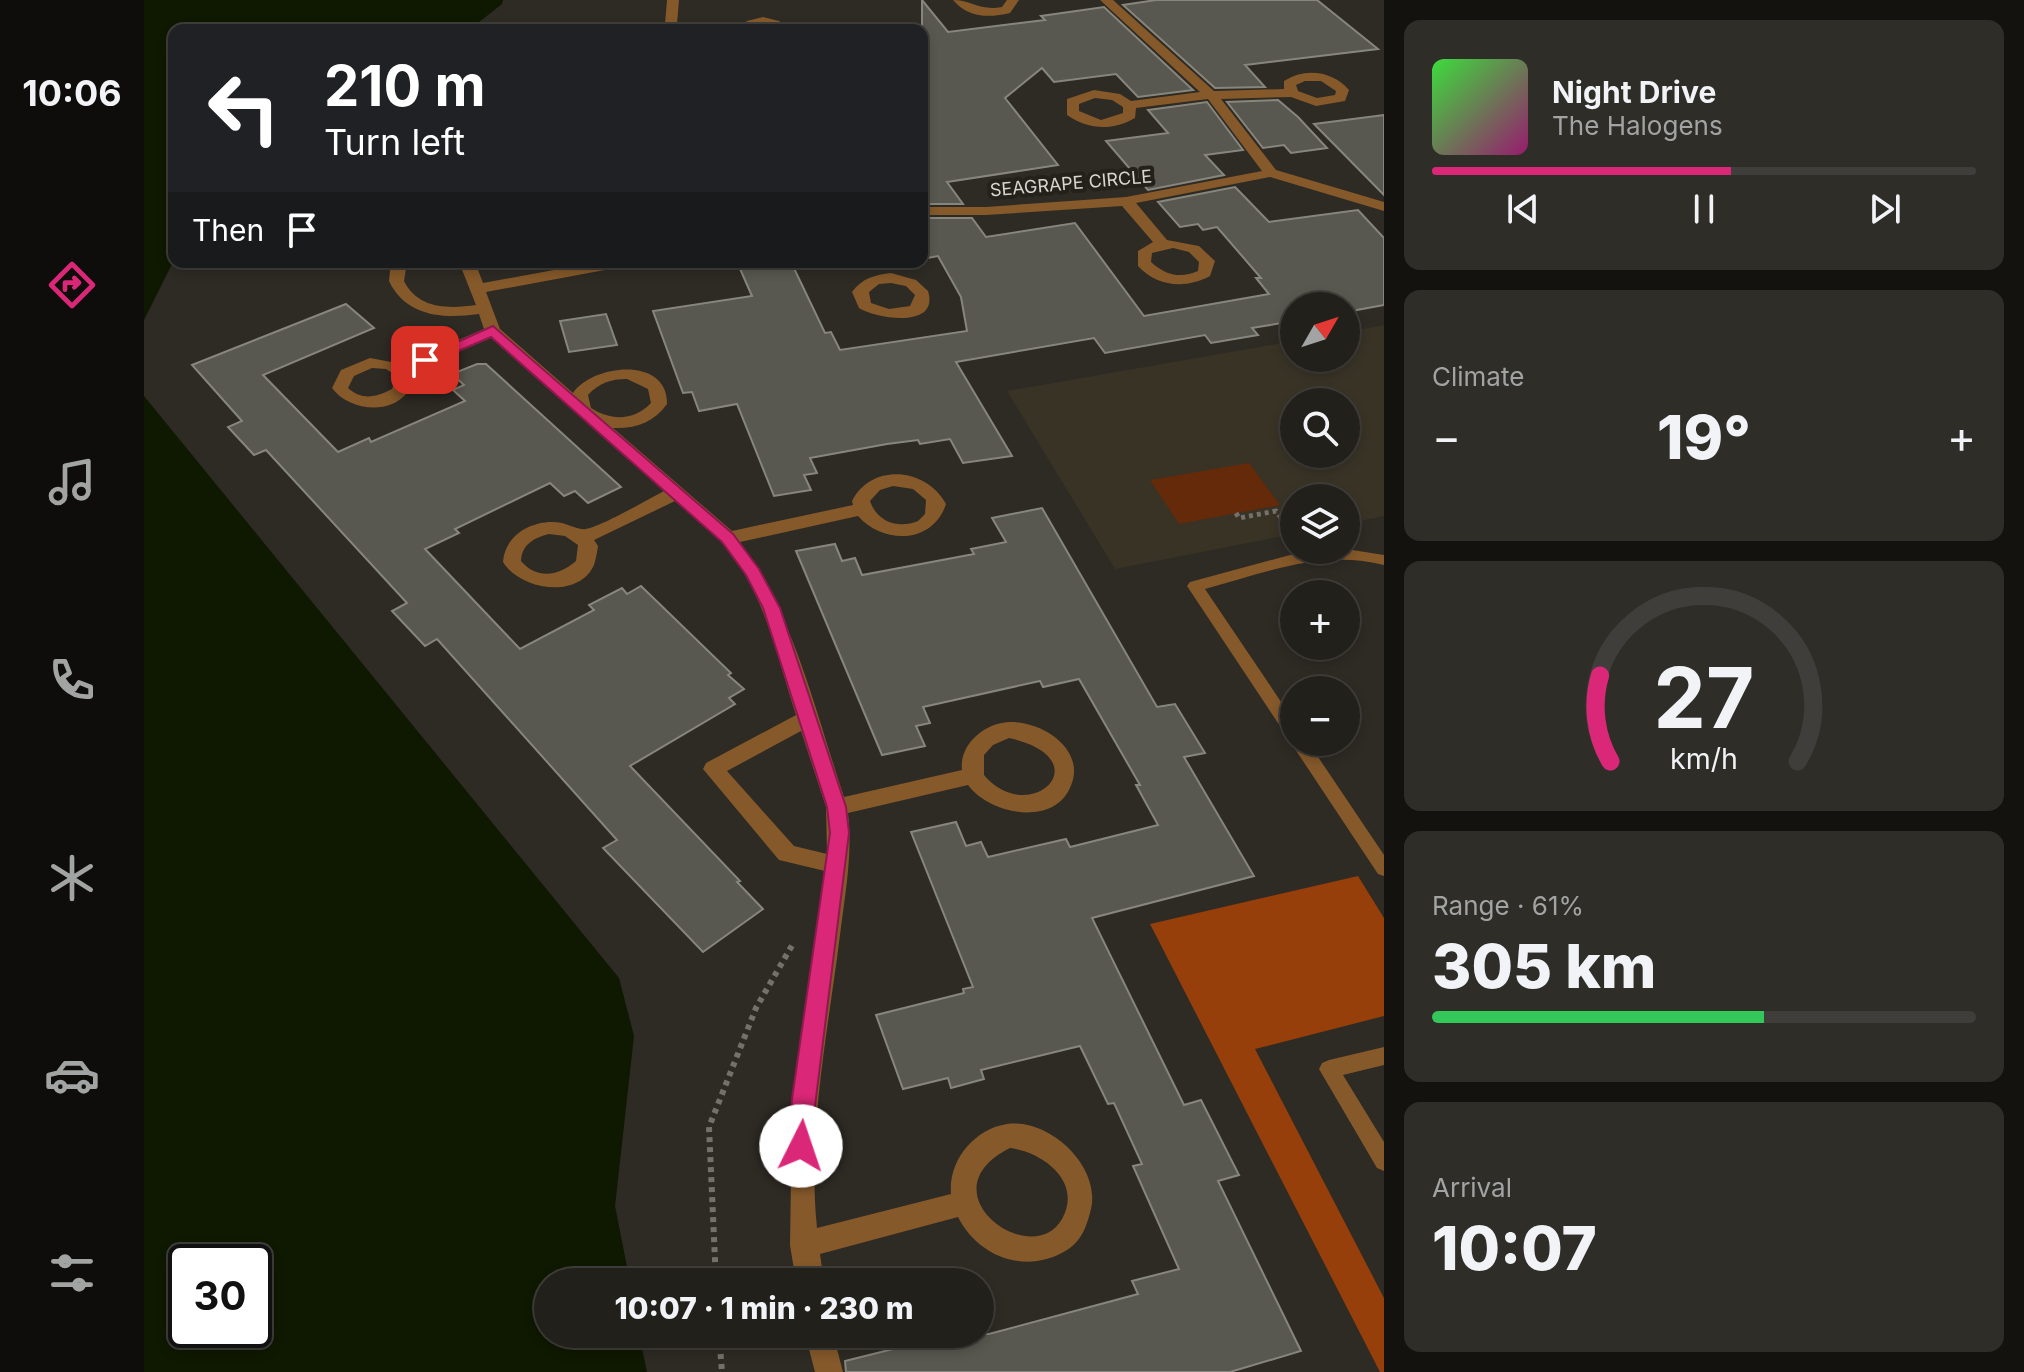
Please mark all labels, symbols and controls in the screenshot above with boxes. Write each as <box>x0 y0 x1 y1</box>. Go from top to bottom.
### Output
text: 210 m <box>324 52 486 120</box>
icon: left <box>192 56 296 160</box>
text: 10:06 <box>22 71 122 115</box>
text: Night Drive <box>1552 74 1716 110</box>
text: The Halogens <box>1552 110 1723 141</box>
text: Turn left <box>324 120 465 164</box>
street label: SEAGRAPE CIRCLE <box>989 165 1153 201</box>
icon: previous <box>1501 187 1545 231</box>
icon: pause <box>1682 187 1726 231</box>
icon: next <box>1863 187 1907 231</box>
icon: arrive <box>280 208 324 252</box>
text: Then <box>192 212 264 248</box>
icon: directions <box>44 257 100 313</box>
north arrow <box>1280 292 1360 372</box>
map controls <box>1280 292 1360 756</box>
pin <box>391 326 459 394</box>
icon: arrive <box>403 338 447 382</box>
text: Climate <box>1432 361 1524 392</box>
button: search <box>1280 388 1360 468</box>
text: 19° <box>1657 401 1751 473</box>
text: − <box>1432 410 1461 464</box>
text: + <box>1947 410 1976 464</box>
icon: music <box>44 454 100 510</box>
button: layers <box>1280 484 1360 564</box>
button: + <box>1280 580 1360 660</box>
text: 27 <box>1654 647 1754 748</box>
icon: phone <box>44 652 100 708</box>
button: − <box>1280 676 1360 756</box>
text: km/h <box>1670 741 1738 776</box>
icon: climate <box>44 850 100 906</box>
text: Range · 61% <box>1432 890 1584 921</box>
text: 305 km <box>1432 930 1656 1002</box>
icon: car <box>44 1047 100 1103</box>
position arrow <box>759 1104 843 1188</box>
text: Arrival <box>1432 1172 1512 1203</box>
text: 10:07 <box>1432 1212 1597 1284</box>
speed limit sign: 30 <box>168 1244 272 1348</box>
icon: filters <box>44 1245 100 1301</box>
text: 10:07 · 1 min · 230 m <box>615 1290 913 1326</box>

